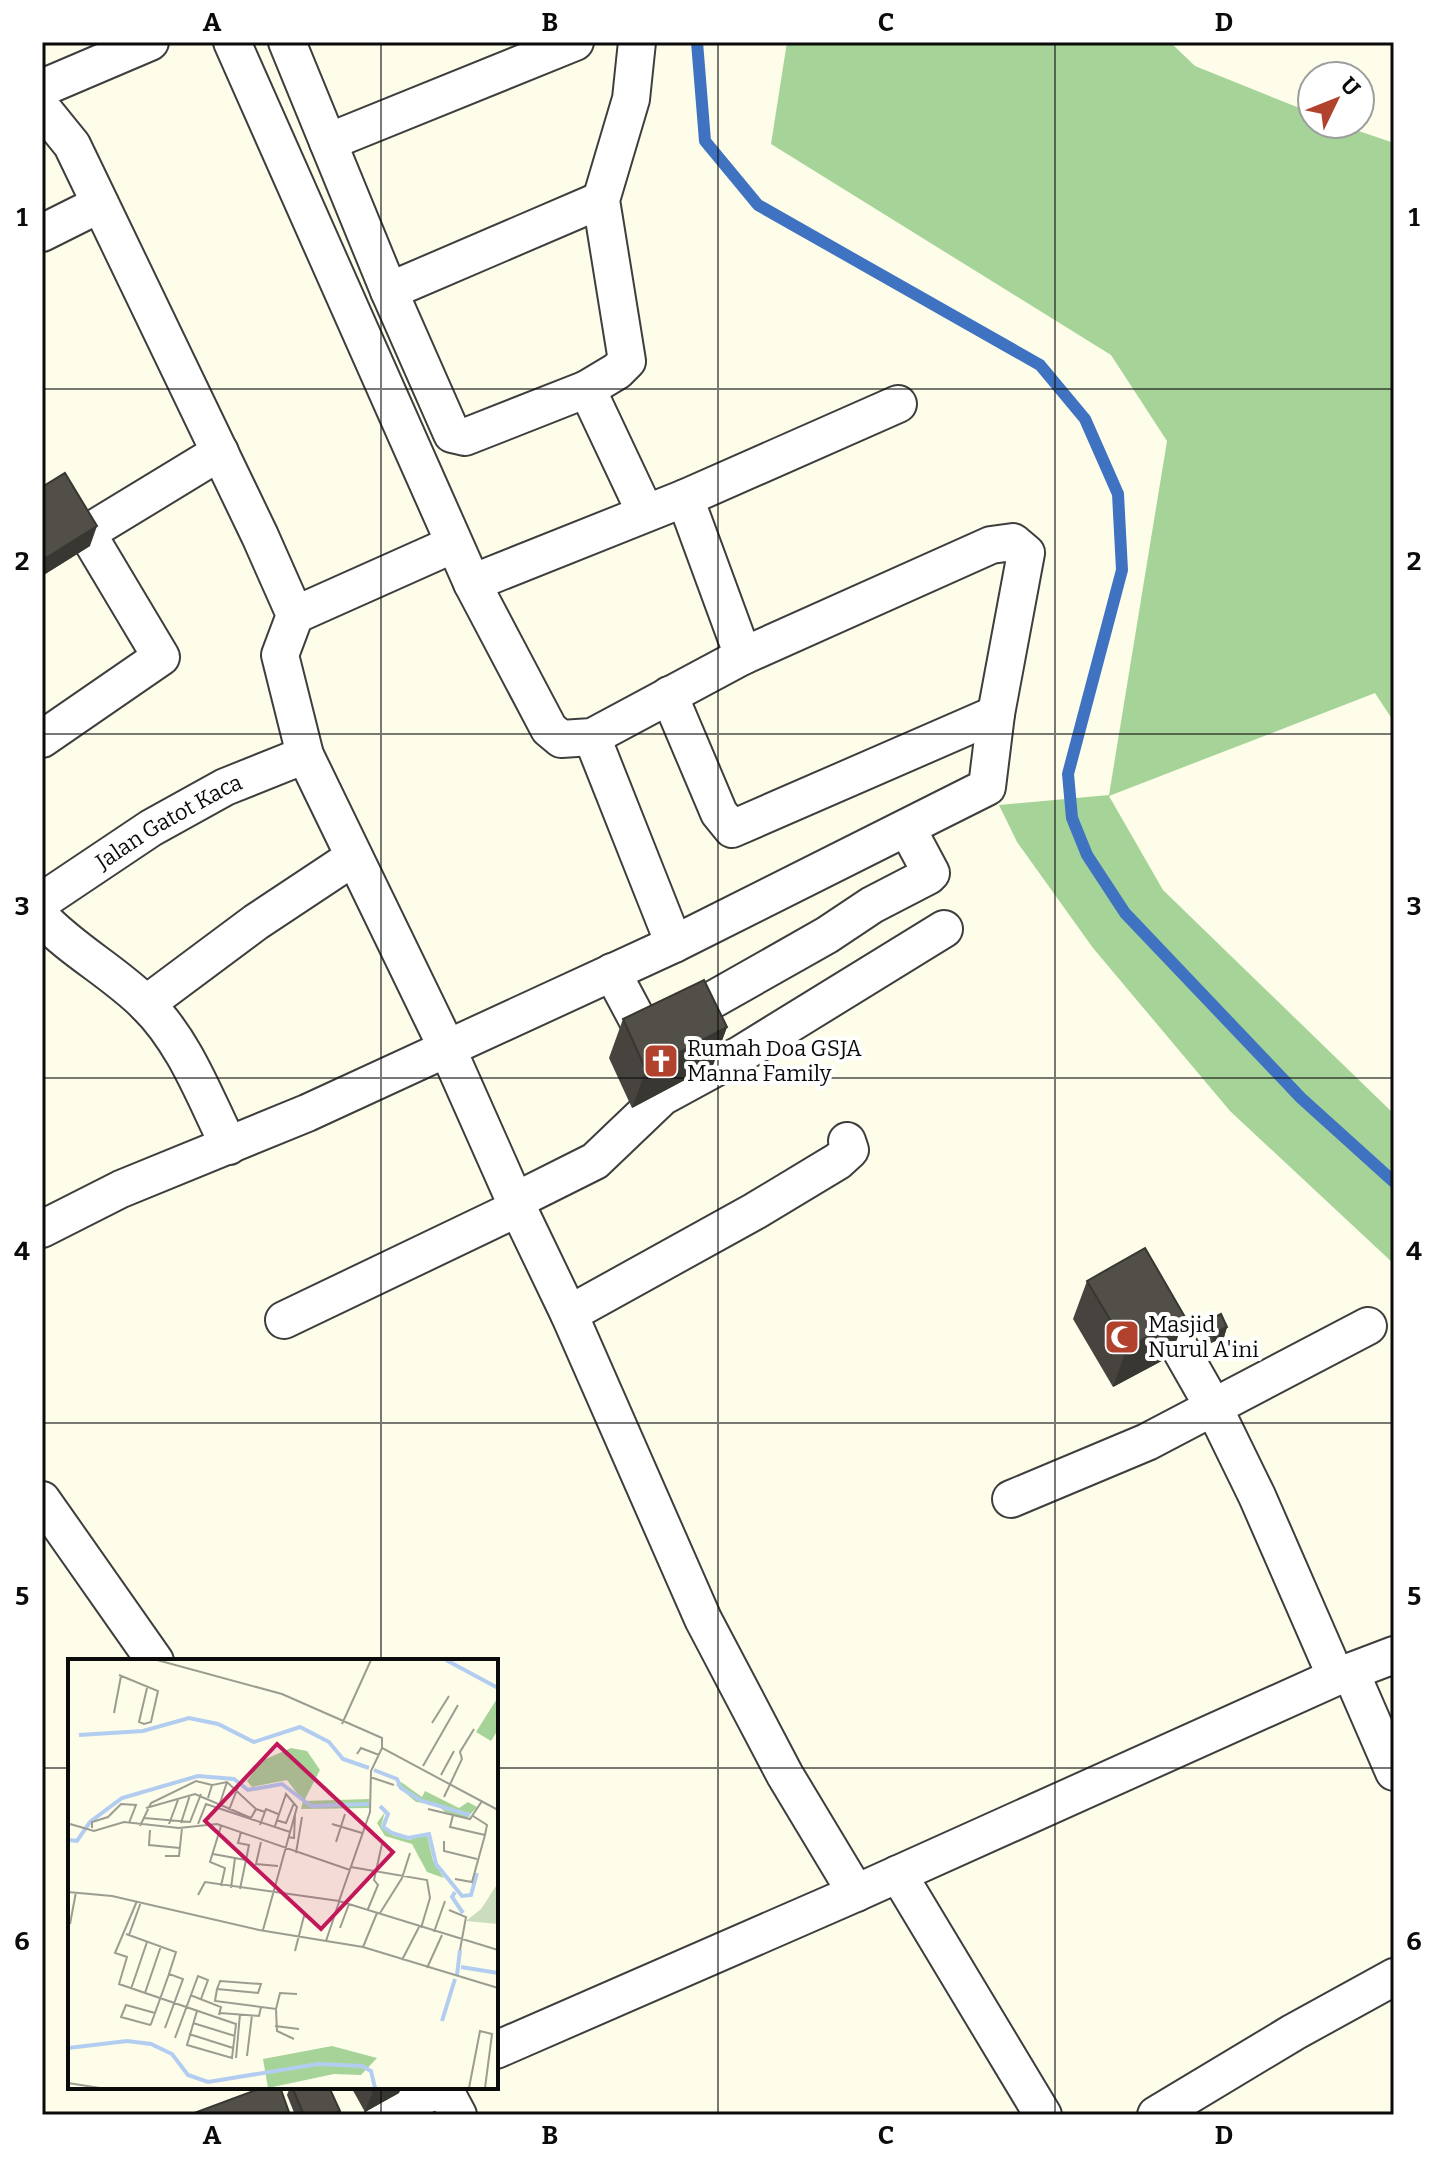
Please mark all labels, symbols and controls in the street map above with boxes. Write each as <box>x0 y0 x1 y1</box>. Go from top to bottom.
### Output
text: A <box>203 7 222 38</box>
text: B <box>542 7 558 38</box>
text: C <box>878 7 894 38</box>
text: D <box>1215 7 1233 38</box>
north arrow <box>1296 60 1376 140</box>
text: U <box>1335 72 1366 102</box>
text: 1 <box>16 202 28 233</box>
text: 1 <box>1408 202 1420 233</box>
text: 2 <box>15 546 29 577</box>
text: 2 <box>1407 546 1421 577</box>
street label: Jalan Gatot Kaca <box>89 768 246 875</box>
text: 3 <box>15 891 29 922</box>
text: 3 <box>1407 891 1421 922</box>
place label: Rumah Doa GSJA Manna Family <box>687 1035 862 1087</box>
church icon: Rumah Doa GSJA Manna Family <box>642 1042 680 1080</box>
text: 4 <box>14 1236 30 1267</box>
text: 4 <box>1406 1236 1422 1267</box>
place label: Masjid Nurul A'ini <box>1148 1311 1259 1363</box>
mosque icon: Masjid Nurul A'ini <box>1103 1318 1141 1356</box>
text: 5 <box>15 1581 29 1612</box>
text: 5 <box>1407 1581 1421 1612</box>
inset map <box>68 1659 498 2089</box>
text: 6 <box>14 1926 30 1957</box>
text: 6 <box>1406 1926 1422 1957</box>
text: A <box>203 2120 222 2151</box>
text: B <box>542 2120 558 2151</box>
text: C <box>878 2120 894 2151</box>
text: D <box>1215 2120 1233 2151</box>

